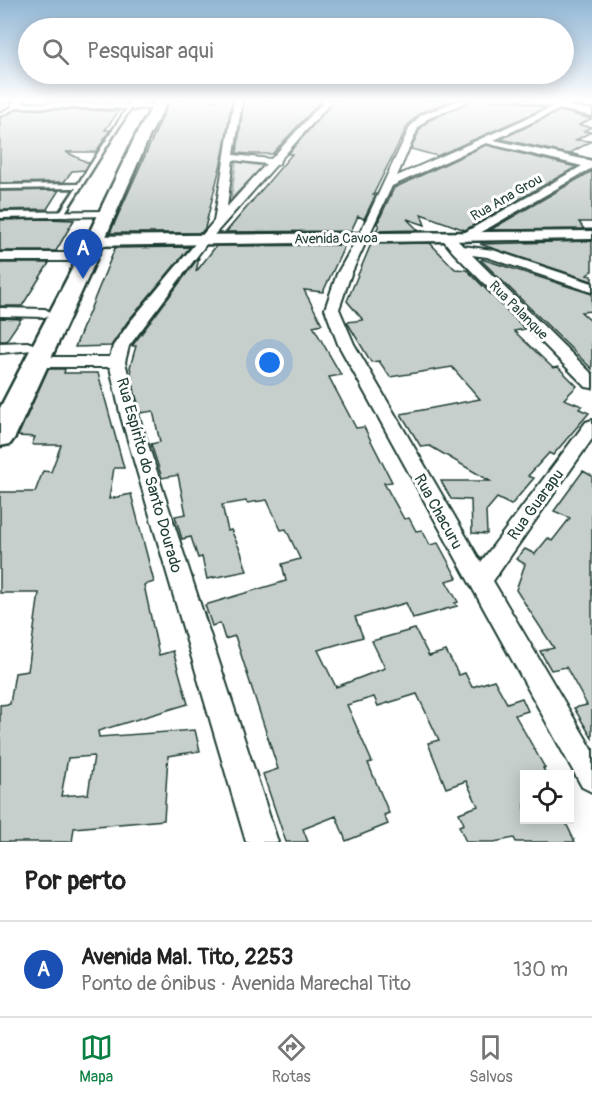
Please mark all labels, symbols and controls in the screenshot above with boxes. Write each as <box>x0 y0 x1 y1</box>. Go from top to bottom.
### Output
search box <box>18 18 574 84</box>
icon: search <box>39 35 72 68</box>
text: Pesquisar aqui <box>87 37 213 65</box>
street label: Rua Ana Grou <box>467 170 545 225</box>
street label: Avenida Cavoa <box>294 229 378 248</box>
pin: A <box>64 230 103 279</box>
street label: Rua Palanque <box>486 277 552 343</box>
your location <box>255 348 284 377</box>
street label: Rua Espírito do Santo Dourado <box>112 375 187 576</box>
street label: Rua Guarapu <box>503 465 568 544</box>
street label: Rua Chacuru <box>409 470 467 553</box>
map controls <box>520 770 574 824</box>
button: locate <box>520 770 574 824</box>
text: Por perto <box>24 865 126 897</box>
text: Avenida Mal. Tito, 2253 <box>81 943 293 971</box>
text: A <box>37 957 50 982</box>
text: 130 m <box>513 957 568 982</box>
text: Ponto de ônibus · Avenida Marechal Tito <box>81 971 411 996</box>
tab: Mapa <box>79 1031 113 1087</box>
tab: Rotas <box>272 1031 311 1087</box>
tab: Salvos <box>469 1031 513 1087</box>

